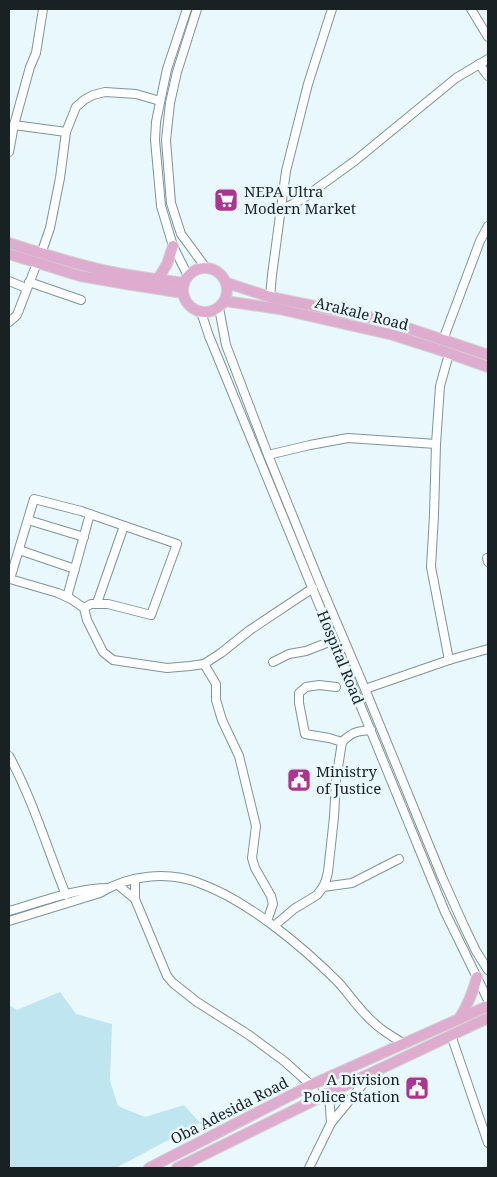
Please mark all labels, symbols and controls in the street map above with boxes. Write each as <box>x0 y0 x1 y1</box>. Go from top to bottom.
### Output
place label: NEPA Ultra Modern Market <box>244 181 356 218</box>
supermarket icon: NEPA Ultra Modern Market <box>213 187 239 213</box>
street label: Arakale Road <box>313 292 411 334</box>
street label: Hospital Road <box>313 607 369 707</box>
place label: Ministry of Justice <box>316 761 381 798</box>
public building icon: Ministry of Justice <box>286 767 312 793</box>
place label: A Division Police Station <box>303 1069 400 1106</box>
street label: Oba Adesida Road <box>167 1072 291 1148</box>
public building icon: A Division Police Station <box>404 1075 430 1101</box>

